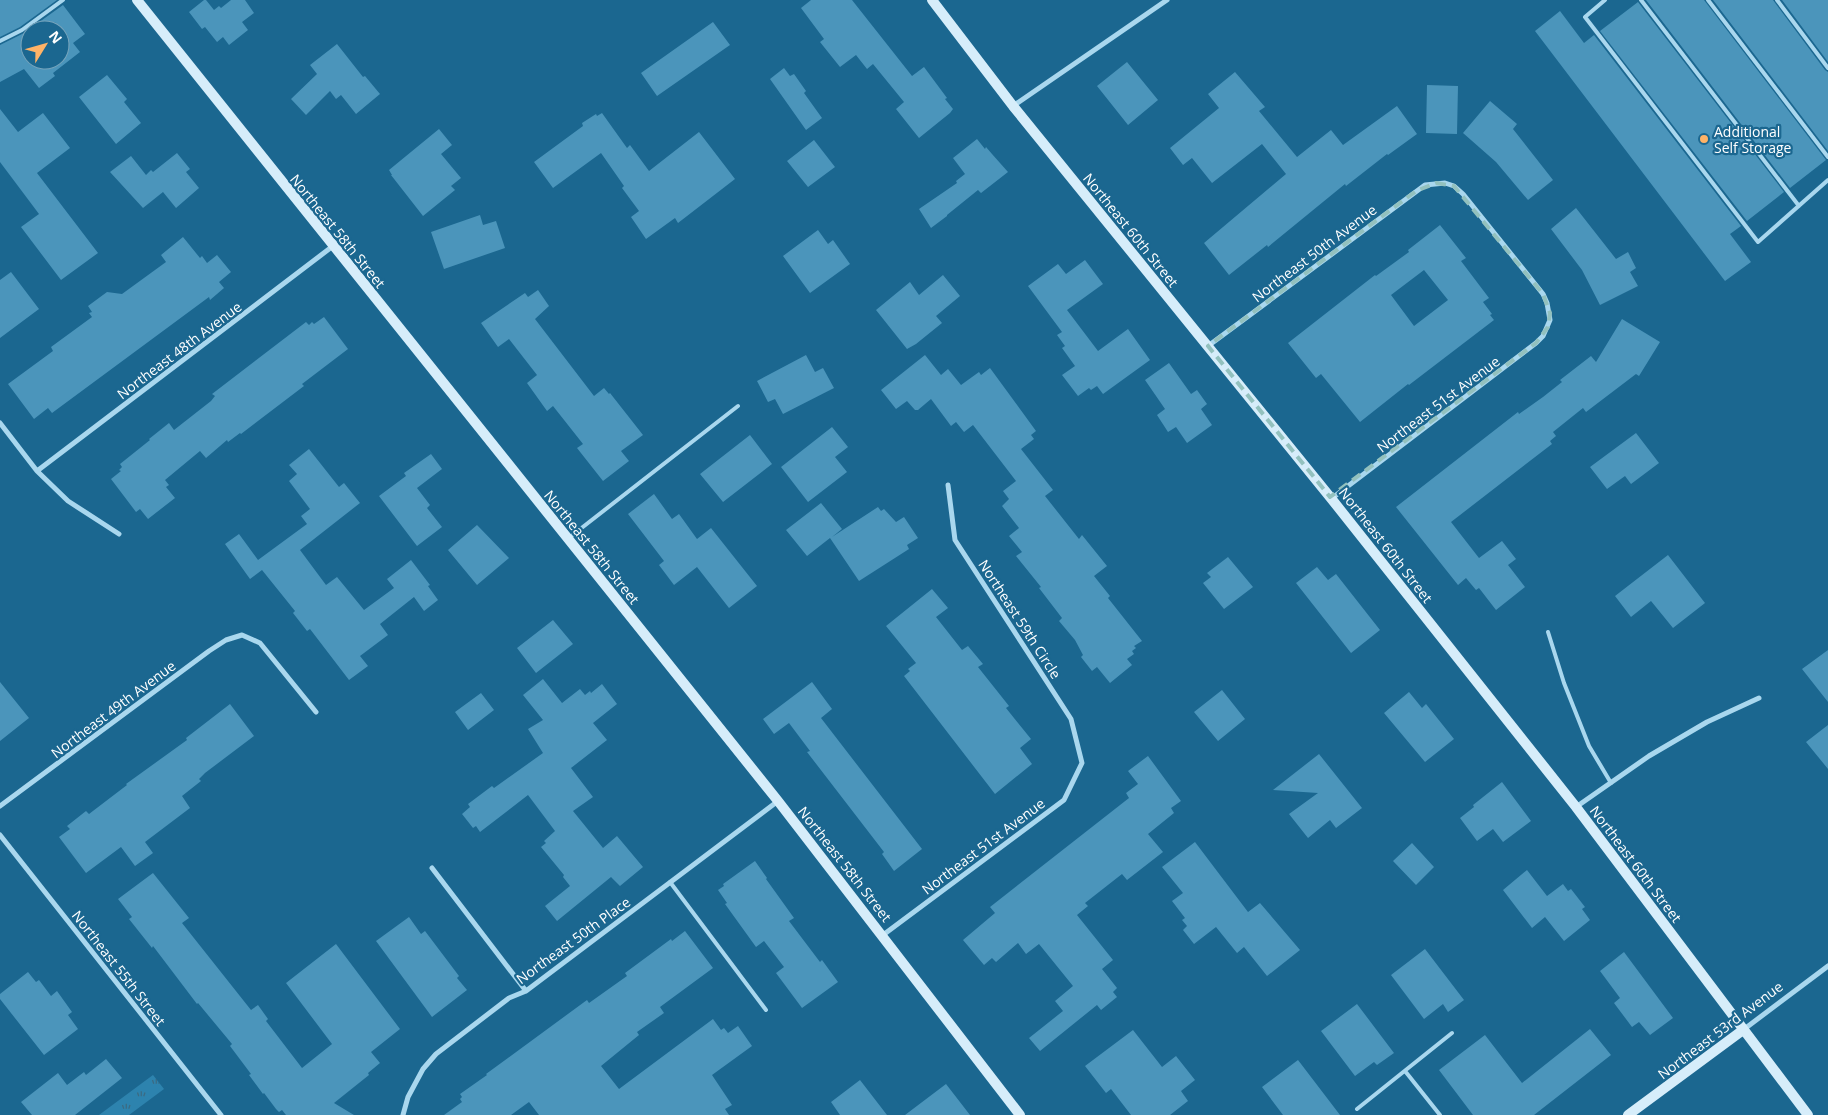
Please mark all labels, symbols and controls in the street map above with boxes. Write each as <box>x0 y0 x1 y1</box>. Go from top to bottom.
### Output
north arrow <box>20 20 70 70</box>
text: N <box>45 27 67 47</box>
place label: Additional Self Storage <box>1714 122 1792 157</box>
marker: Additional Self Storage <box>1698 133 1710 145</box>
street label: Northeast 60th Street <box>1079 169 1183 291</box>
street label: Northeast 58th Street <box>286 170 390 292</box>
street label: Northeast 50th Avenue <box>1248 200 1380 306</box>
street label: Northeast 48th Avenue <box>113 297 245 403</box>
street label: Northeast 51st Avenue <box>1373 351 1503 456</box>
street label: Northeast 60th Street <box>1335 483 1437 607</box>
street label: Northeast 58th Street <box>540 486 644 608</box>
street label: Northeast 59th Circle <box>974 556 1066 682</box>
street label: Northeast 49th Avenue <box>47 656 179 762</box>
street label: Northeast 51st Avenue <box>918 793 1048 898</box>
street label: Northeast 58th Street <box>794 802 896 926</box>
street label: Northeast 60th Street <box>1586 802 1686 926</box>
street label: Northeast 50th Place <box>512 892 634 988</box>
street label: Northeast 55th Street <box>68 906 170 1030</box>
street label: Northeast 53rd Avenue <box>1654 977 1786 1083</box>

